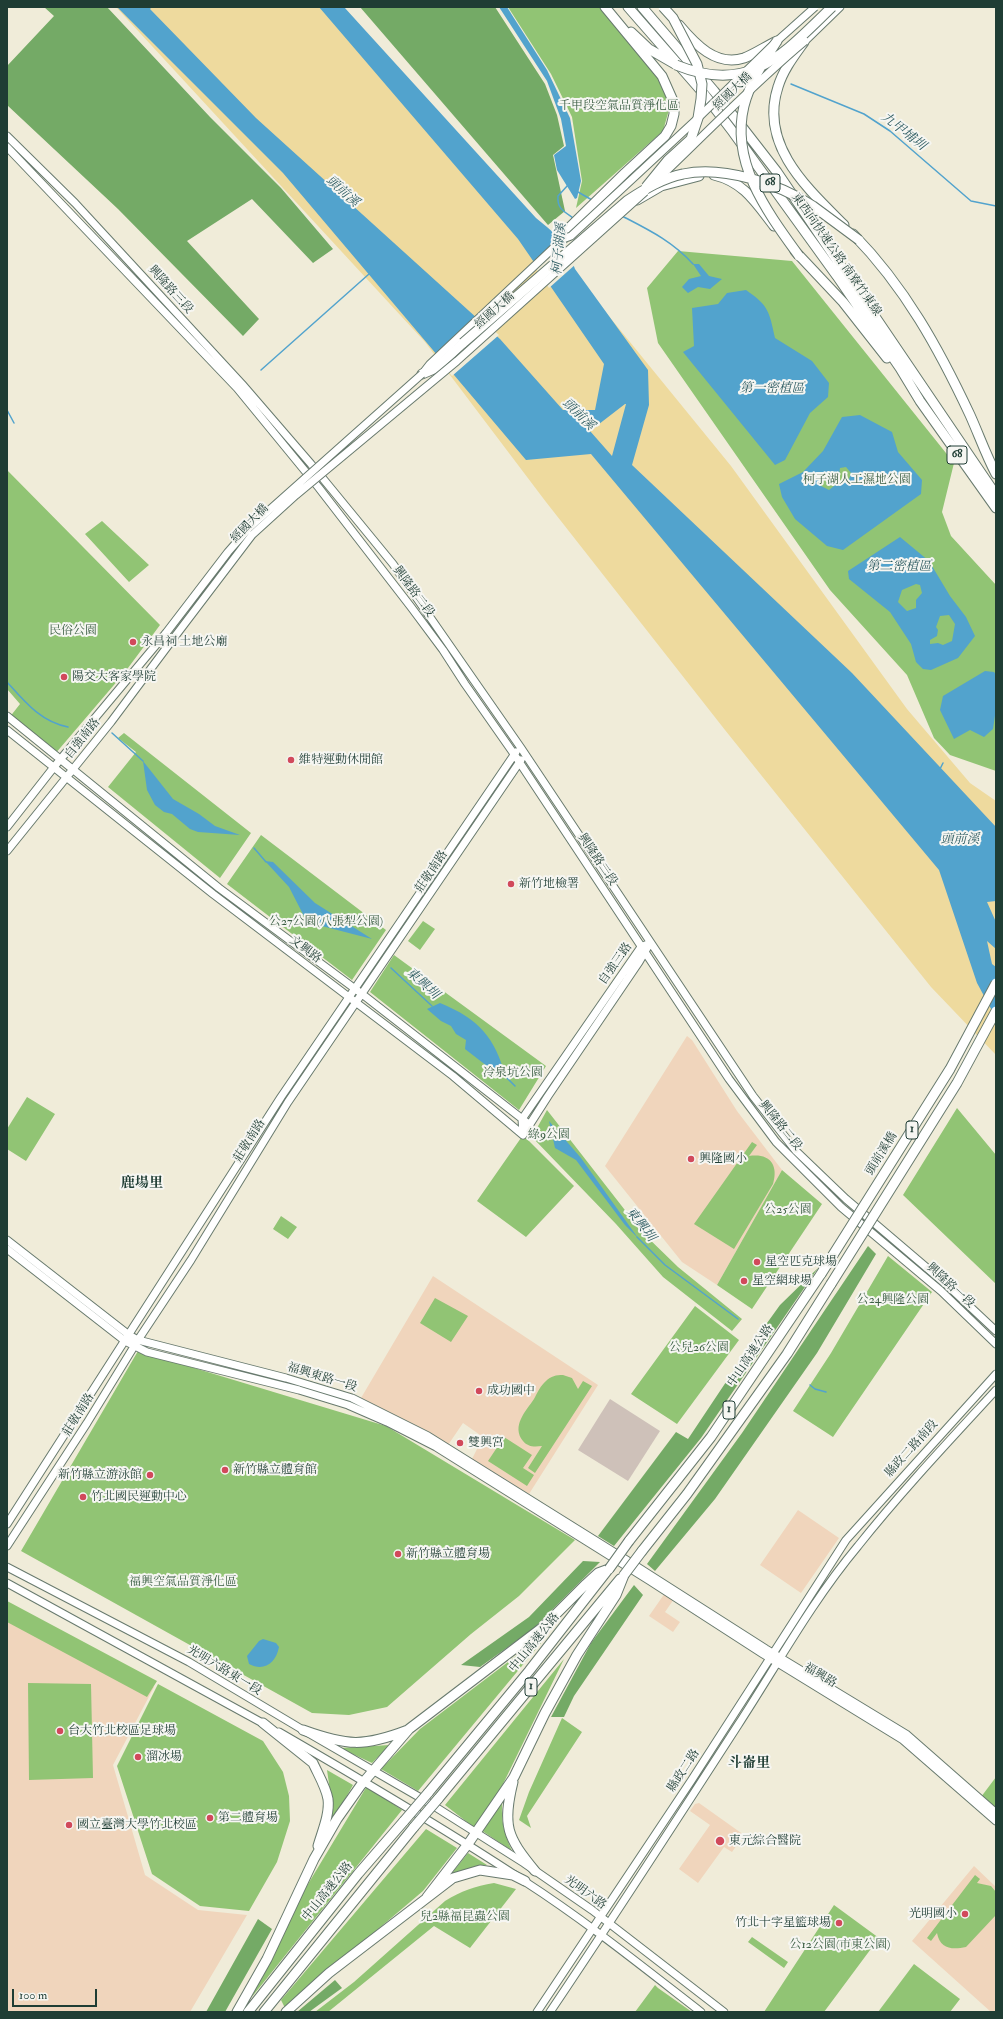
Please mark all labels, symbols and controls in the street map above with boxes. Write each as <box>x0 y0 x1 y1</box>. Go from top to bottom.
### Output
street label: 經國大橋 <box>711 70 755 114</box>
park label: 千甲段空氣品質淨化區 <box>559 99 679 113</box>
water label: 九甲埔圳 <box>878 110 928 154</box>
water label: 頭前溪 <box>322 173 362 211</box>
road number: 68 <box>760 174 780 192</box>
street label: 東西向快速公路 南寮竹東線 <box>788 191 884 319</box>
water label: 柯子湖溪 <box>550 222 570 276</box>
street label: 興隆路三段 <box>145 263 195 317</box>
street label: 經國大橋 <box>472 290 518 332</box>
water label: 第一密植區 <box>740 381 804 397</box>
water label: 頭前溪 <box>559 396 597 434</box>
road number: 68 <box>947 446 967 464</box>
park label: 柯子湖人工濕地公園 <box>803 473 911 487</box>
street label: 經國大橋 <box>228 502 272 546</box>
water label: 第二密植區 <box>867 559 931 575</box>
street label: 興隆路二段 <box>389 564 437 620</box>
park label: 民俗公園 <box>49 624 97 638</box>
place label: 永昌祠 土地公廟 <box>141 635 228 649</box>
marker: 永昌祠 土地公廟 <box>128 637 138 647</box>
place label: 陽交大客家學院 <box>72 670 156 684</box>
marker: 陽交大客家學院 <box>59 672 69 682</box>
street label: 自強南路 <box>62 716 104 762</box>
place label: 維特運動休閒館 <box>299 753 383 767</box>
marker: 維特運動休閒館 <box>286 755 296 765</box>
street label: 興隆路二段 <box>574 831 620 889</box>
water label: 頭前溪 <box>941 832 979 848</box>
street label: 莊敬南路 <box>413 848 451 896</box>
place label: 新竹地檢署 <box>519 877 579 891</box>
marker: 新竹地檢署 <box>506 879 516 889</box>
park label: 公27公園(八張犁公園) <box>269 915 383 929</box>
street label: 文興路 <box>286 933 324 967</box>
street label: 自強三路 <box>596 940 636 988</box>
water label: 東興圳 <box>402 965 442 1003</box>
park label: 冷泉坑公園 <box>483 1066 543 1080</box>
street label: 興隆路二段 <box>756 1098 804 1154</box>
street label: 莊敬南路 <box>231 1117 269 1165</box>
road number: 1 <box>906 1121 918 1139</box>
park label: 綠9公園 <box>528 1128 570 1142</box>
street label: 頭前溪橋 <box>863 1130 901 1178</box>
place label: 興隆國小 <box>699 1152 747 1166</box>
marker: 興隆國小 <box>686 1154 696 1164</box>
district label: 鹿場里 <box>121 1176 163 1192</box>
park label: 公25公園 <box>764 1203 812 1217</box>
water label: 東興圳 <box>622 1205 658 1245</box>
place label: 星空匹克球場 <box>765 1255 837 1269</box>
marker: 星空匹克球場 <box>752 1257 762 1267</box>
street label: 興隆路一段 <box>923 1261 977 1311</box>
place label: 星空網球場 <box>752 1274 812 1288</box>
marker: 星空網球場 <box>739 1276 749 1286</box>
park label: 公24興隆公園 <box>857 1293 929 1307</box>
street label: 中山高速公路 <box>725 1322 777 1390</box>
park label: 公兒26公園 <box>669 1341 729 1355</box>
street label: 福興東路一段 <box>285 1361 359 1395</box>
place label: 成功國中 <box>487 1384 535 1398</box>
marker: 成功國中 <box>474 1386 484 1396</box>
street label: 莊敬南路 <box>60 1391 98 1439</box>
road number: 1 <box>723 1401 735 1419</box>
street label: 縣政二路南段 <box>883 1417 941 1481</box>
place label: 雙興宮 <box>468 1436 504 1450</box>
marker: 雙興宮 <box>455 1438 465 1448</box>
place label: 新竹縣立體育館 <box>233 1463 317 1477</box>
marker: 新竹縣立體育館 <box>220 1465 230 1475</box>
place label: 新竹縣立游泳館 <box>58 1468 142 1482</box>
marker: 新竹縣立游泳館 <box>145 1470 155 1480</box>
place label: 竹北國民運動中心 <box>91 1490 187 1504</box>
marker: 竹北國民運動中心 <box>78 1492 88 1502</box>
place label: 新竹縣立體育場 <box>406 1547 490 1561</box>
marker: 新竹縣立體育場 <box>393 1549 403 1559</box>
park label: 福興空氣品質淨化區 <box>129 1575 237 1589</box>
street label: 中山高速公路 <box>507 1610 563 1676</box>
street label: 光明六路東一段 <box>184 1643 264 1699</box>
street label: 福興路 <box>801 1661 839 1691</box>
road number: 1 <box>525 1678 537 1696</box>
place label: 台大竹北校區足球場 <box>68 1724 176 1738</box>
marker: 台大竹北校區足球場 <box>55 1726 65 1736</box>
street label: 縣政二路 <box>665 1747 703 1795</box>
place label: 溜冰場 <box>146 1750 182 1764</box>
marker: 溜冰場 <box>133 1752 143 1762</box>
district label: 斗崙里 <box>728 1756 770 1772</box>
place label: 第二體育場 <box>218 1811 278 1825</box>
marker: 第二體育場 <box>205 1813 215 1823</box>
place label: 國立臺灣大學竹北校區 <box>77 1818 197 1832</box>
marker: 國立臺灣大學竹北校區 <box>64 1820 74 1830</box>
place label: 東元綜合醫院 <box>729 1834 801 1848</box>
marker: 東元綜合醫院 <box>714 1835 726 1847</box>
street label: 中山高速公路 <box>300 1859 356 1925</box>
street label: 光明六路 <box>561 1873 609 1913</box>
place label: 光明國小 <box>909 1907 957 1921</box>
marker: 光明國小 <box>960 1909 970 1919</box>
park label: 兒2縣福昆蟲公園 <box>420 1910 510 1924</box>
place label: 竹北十字星籃球場 <box>735 1916 831 1930</box>
marker: 竹北十字星籃球場 <box>834 1918 844 1928</box>
park label: 公12公園(市東公園) <box>790 1938 890 1952</box>
scale bar <box>14 1981 99 2007</box>
text: 100 m <box>19 1988 47 2003</box>

